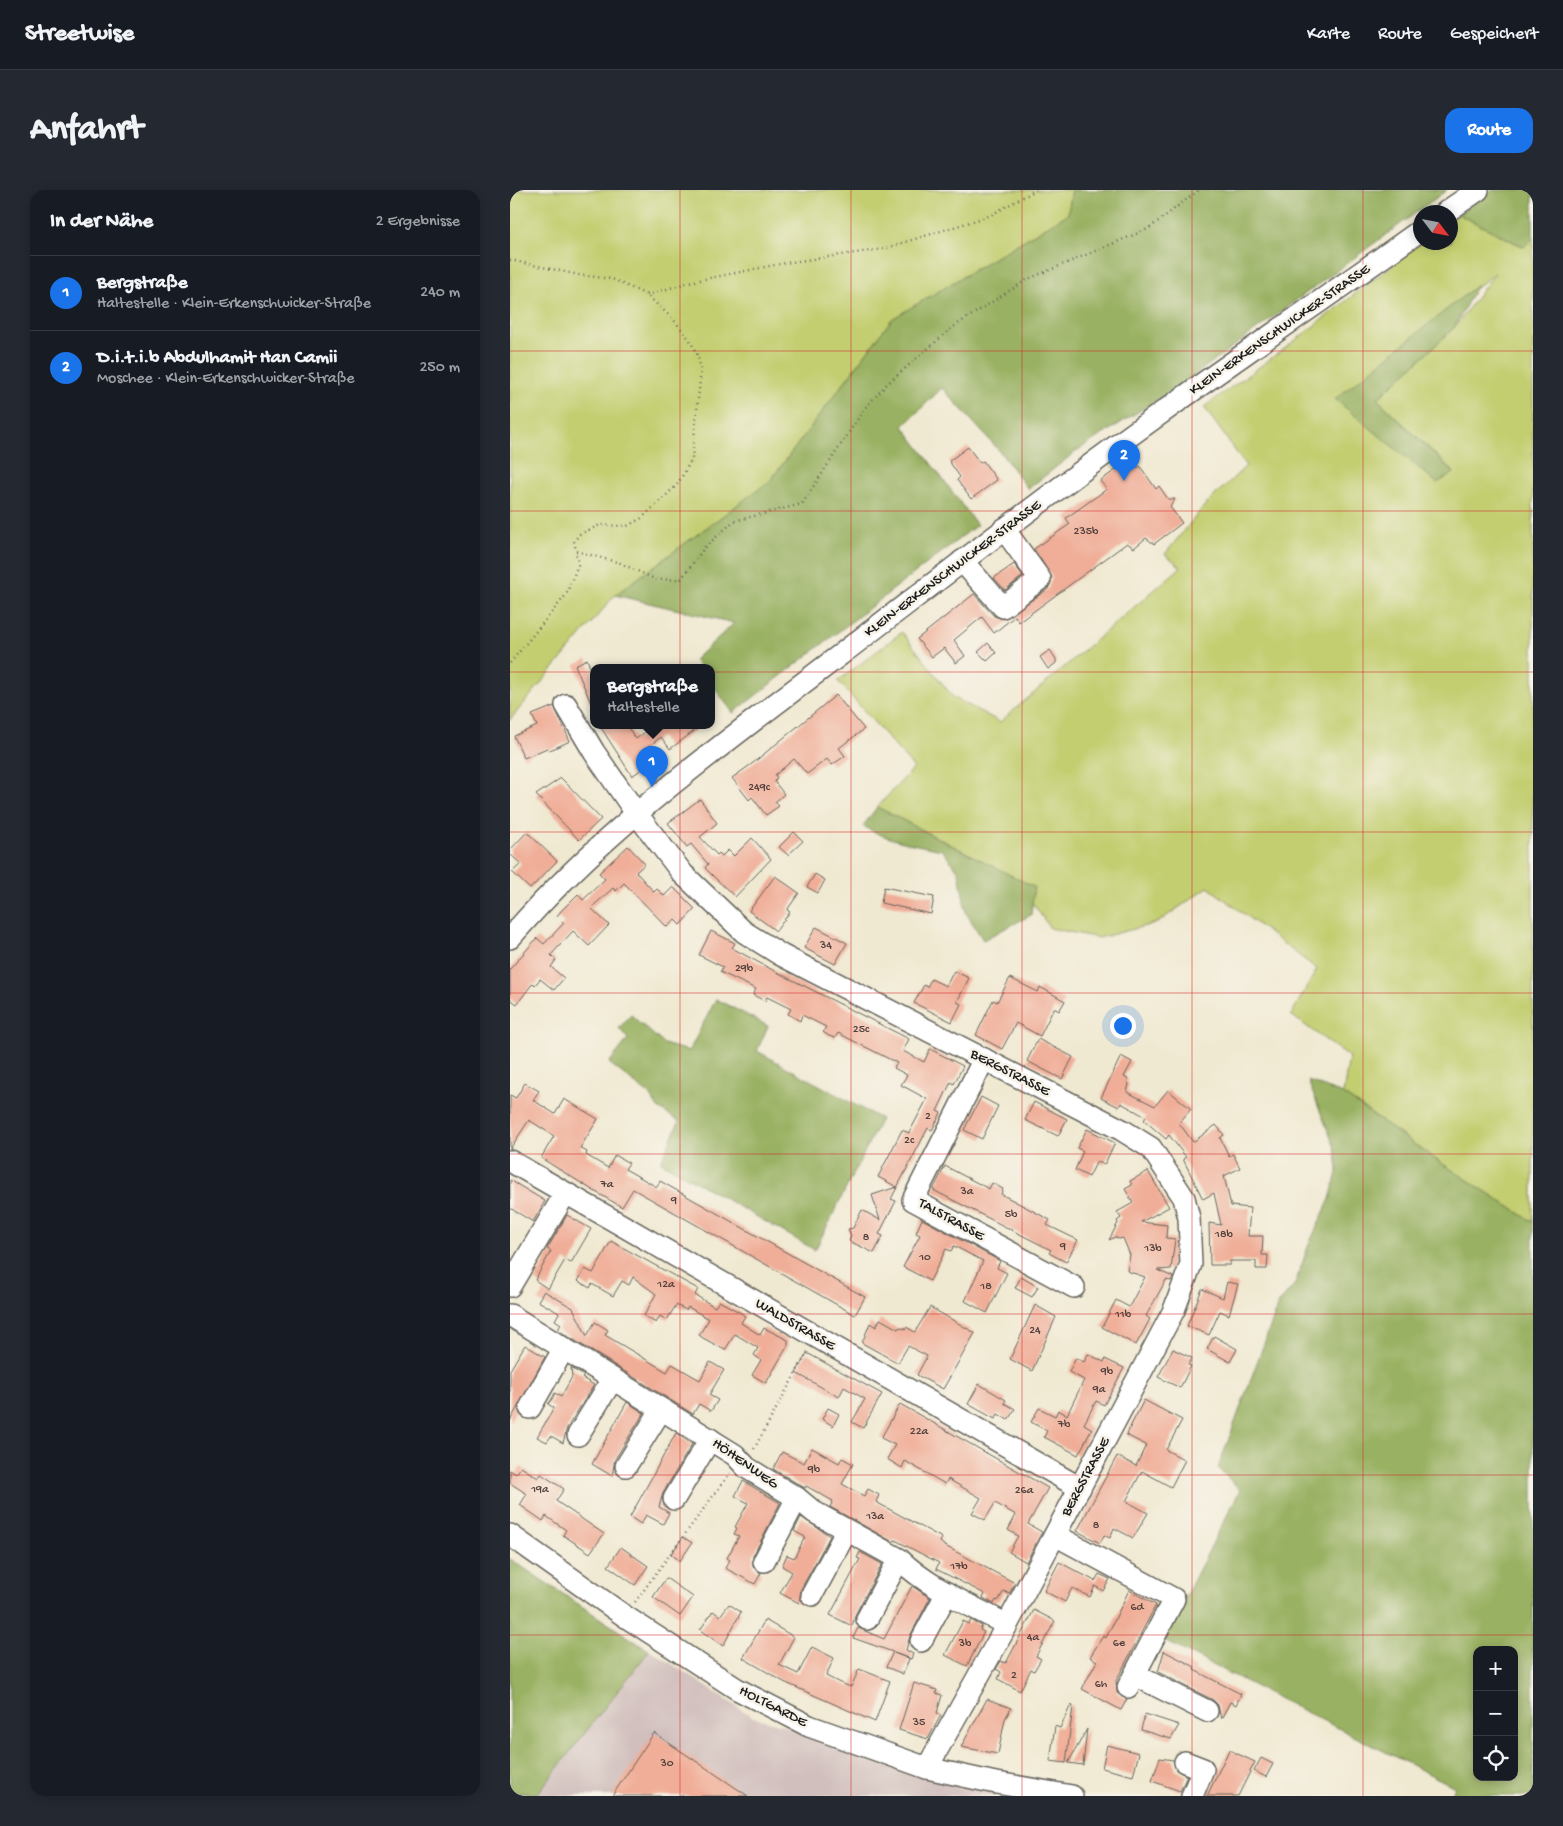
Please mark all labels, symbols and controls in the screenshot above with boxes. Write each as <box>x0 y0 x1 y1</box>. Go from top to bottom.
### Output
text: Streetwise <box>25 20 134 49</box>
text: Karte <box>1307 24 1350 45</box>
text: Route <box>1378 24 1422 45</box>
text: Gespeichert <box>1450 24 1538 45</box>
button: Route <box>1445 108 1533 153</box>
text: Anfahrt <box>30 110 143 151</box>
north arrow <box>1413 205 1458 250</box>
text: In der Nähe <box>50 210 153 235</box>
text: 2 Ergebnisse <box>376 213 460 232</box>
street label: KLEIN-ERKENSCHWICKER-STRASSE <box>1186 260 1374 400</box>
text: Bergstraße <box>97 272 187 295</box>
text: 1 <box>63 284 69 303</box>
text: 240 m <box>420 284 460 303</box>
text: Haltestelle · Klein-Erkenschwicker-Straße <box>97 295 371 314</box>
text: D.i.t.i.b Abdulhamit Han Camii <box>97 347 337 370</box>
text: 2 <box>62 359 70 378</box>
text: 250 m <box>420 359 460 378</box>
text: Moschee · Klein-Erkenschwicker-Straße <box>97 370 355 389</box>
pin: 2 <box>1108 440 1140 481</box>
street label: KLEIN-ERKENSCHWICKER-STRASSE <box>861 496 1046 641</box>
house number: 235b <box>1074 525 1099 539</box>
popup <box>590 664 715 729</box>
text: Bergstraße <box>607 676 698 699</box>
text: Haltestelle <box>607 699 680 718</box>
pin: 1 <box>636 746 668 787</box>
house number: 249c <box>748 781 771 795</box>
house number: 34 <box>819 939 832 953</box>
house number: 29b <box>735 962 754 976</box>
your location <box>1110 1013 1136 1039</box>
house number: 25c <box>853 1023 870 1037</box>
street label: BERGSTRASSE <box>966 1045 1053 1101</box>
house number: 2 <box>925 1110 931 1124</box>
house number: 2c <box>904 1134 915 1148</box>
house number: 7a <box>600 1178 614 1192</box>
house number: 3a <box>960 1185 974 1199</box>
house number: 9 <box>670 1194 677 1208</box>
street label: TALSTRASSE <box>914 1194 988 1246</box>
house number: 5b <box>1005 1208 1018 1222</box>
house number: 18b <box>1214 1228 1234 1242</box>
house number: 8 <box>863 1231 870 1245</box>
house number: 9 <box>1059 1240 1066 1254</box>
house number: 13b <box>1143 1242 1162 1256</box>
house number: 10 <box>918 1251 931 1265</box>
house number: 12a <box>656 1278 675 1292</box>
house number: 18 <box>979 1280 992 1294</box>
street label: WALDSTRASSE <box>752 1295 839 1356</box>
house number: 11b <box>1114 1308 1132 1322</box>
house number: 24 <box>1029 1324 1041 1338</box>
house number: 9b <box>1100 1365 1114 1379</box>
house number: 9a <box>1092 1383 1106 1397</box>
house number: 7b <box>1057 1418 1071 1432</box>
house number: 22a <box>910 1425 929 1439</box>
street label: BERGSTRASSE <box>1057 1434 1115 1521</box>
street label: HÖHENWEG <box>708 1435 782 1494</box>
house number: 9b <box>807 1463 821 1477</box>
house number: 19a <box>530 1483 549 1497</box>
house number: 26a <box>1015 1484 1034 1498</box>
house number: 13a <box>865 1510 884 1524</box>
house number: 8 <box>1093 1519 1100 1533</box>
house number: 17b <box>949 1560 968 1574</box>
house number: 6d <box>1130 1601 1145 1615</box>
house number: 4a <box>1027 1631 1040 1645</box>
house number: 3b <box>958 1637 972 1651</box>
house number: 6e <box>1113 1637 1126 1651</box>
map controls <box>1473 1646 1518 1781</box>
button: + <box>1473 1646 1518 1691</box>
house number: 2 <box>1011 1669 1017 1683</box>
house number: 6h <box>1095 1678 1108 1692</box>
street label: HOLTGARDE <box>736 1682 811 1732</box>
button: − <box>1473 1691 1518 1736</box>
house number: 35 <box>912 1716 925 1730</box>
button: locate <box>1473 1736 1518 1781</box>
house number: 30 <box>659 1757 674 1771</box>

